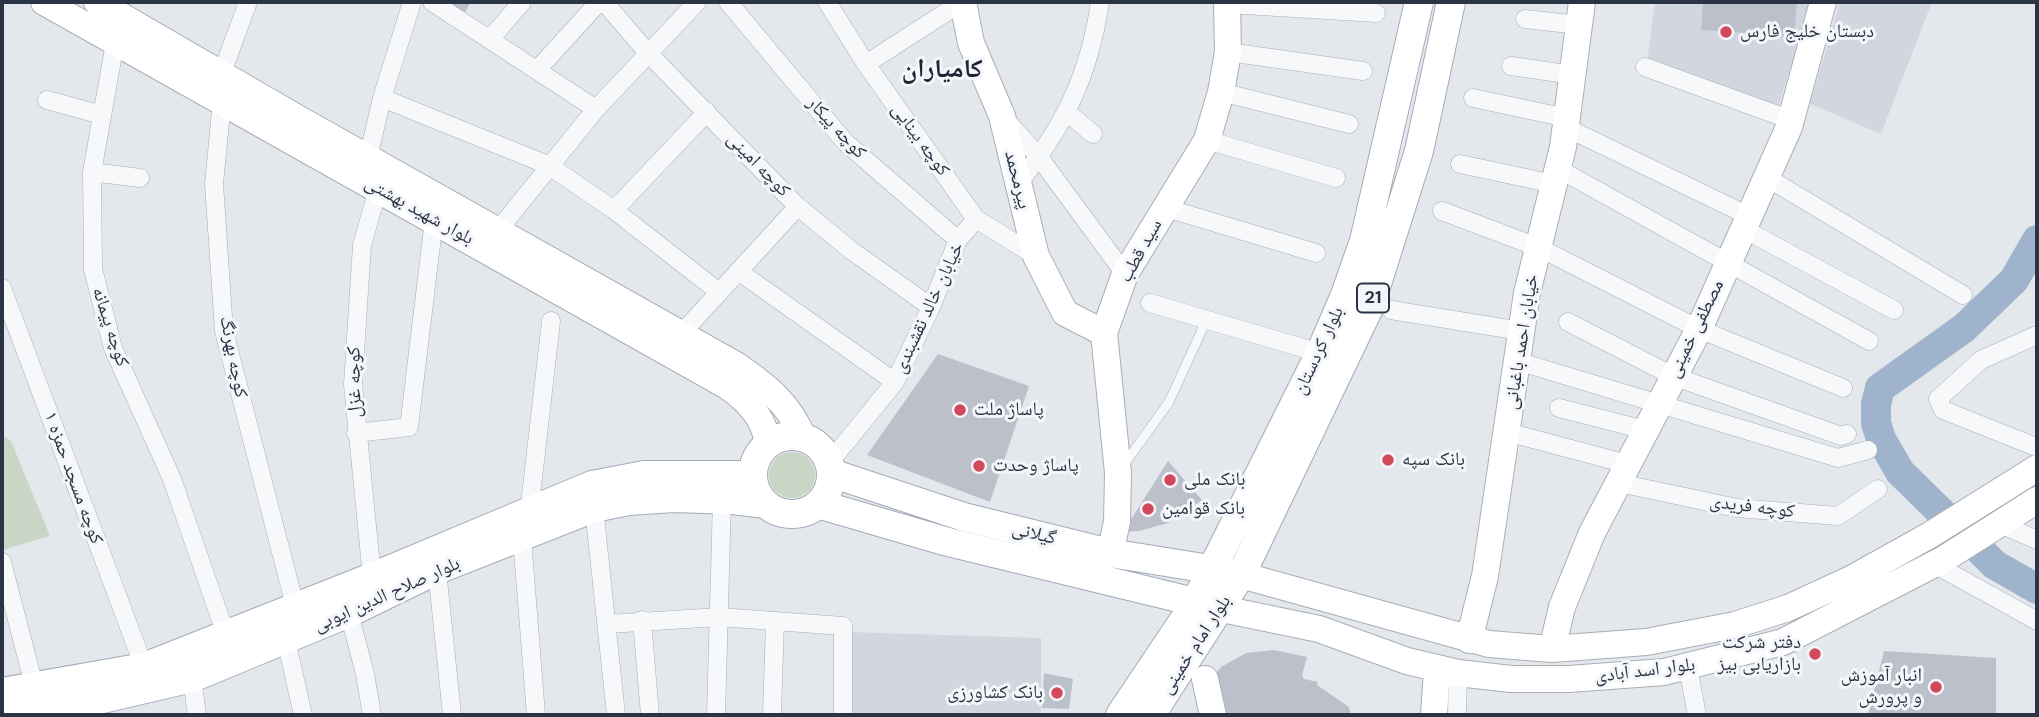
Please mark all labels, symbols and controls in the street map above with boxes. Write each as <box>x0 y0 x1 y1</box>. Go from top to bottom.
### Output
place label: دبستان خلیج فارس <box>1740 21 1874 43</box>
marker: دبستان خلیج فارس <box>1718 24 1734 40</box>
district label: کامیاران <box>901 54 983 86</box>
street label: کوچه پیکار <box>802 92 870 164</box>
street label: کوچه بینایی <box>886 99 954 181</box>
street label: کوچه امینی <box>722 128 794 202</box>
street label: پیرمحمد <box>999 149 1035 211</box>
street label: بلوار شهید بهشتی <box>360 172 478 250</box>
street label: سید قطب <box>1114 215 1168 287</box>
street label: خیابان خالد نقشبندی <box>889 239 969 377</box>
street label: خیابان احمد باغبانی <box>1500 273 1544 411</box>
street label: مصطفی خمینی <box>1662 276 1730 382</box>
street label: کوچه پیمانه <box>86 284 134 370</box>
road number: 21 <box>1357 284 1389 312</box>
street label: بلوار کردستان <box>1289 303 1349 399</box>
street label: کوچه بهرنگ <box>214 314 252 400</box>
street label: کوچه غزل <box>343 346 367 418</box>
place label: پاساژ ملت <box>974 399 1044 421</box>
marker: پاساژ ملت <box>952 402 968 418</box>
street label: کوچه مسجد حمزه ۱ <box>38 409 108 547</box>
place label: بانک سپه <box>1402 449 1465 471</box>
marker: بانک سپه <box>1380 452 1396 468</box>
place label: پاساژ وحدت <box>993 455 1079 477</box>
marker: پاساژ وحدت <box>971 458 987 474</box>
place label: بانک ملی <box>1184 469 1245 491</box>
marker: بانک ملی <box>1162 472 1178 488</box>
street label: کوچه فریدی <box>1708 490 1796 524</box>
place label: بانک قوامین <box>1162 498 1245 520</box>
marker: بانک قوامین <box>1140 501 1156 517</box>
street label: گیلانی <box>1010 518 1058 550</box>
street label: بلوار صلاح الدین ایوبی <box>310 552 464 638</box>
street label: بلوار امام خمینی <box>1156 591 1236 699</box>
place label: دفتر شرکت بازاریابی بیز <box>1717 632 1801 676</box>
marker: دفتر شرکت بازاریابی بیز <box>1807 646 1823 662</box>
street label: بلوار اسد آبادی <box>1594 654 1696 688</box>
place label: انبار آموزش و پرورش <box>1841 665 1922 709</box>
marker: انبار آموزش و پرورش <box>1928 679 1944 695</box>
place label: بانک کشاورزی <box>947 682 1043 704</box>
marker: بانک کشاورزی <box>1049 685 1065 701</box>

